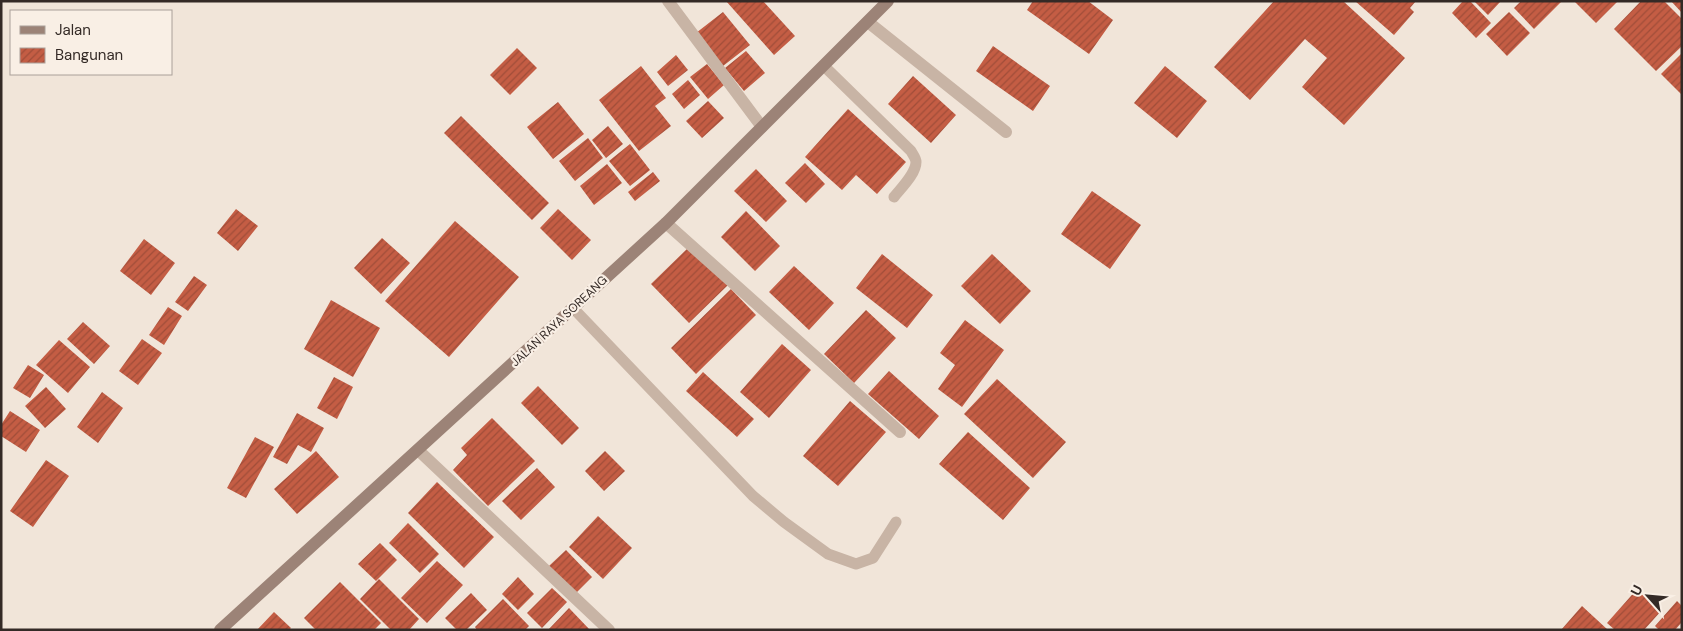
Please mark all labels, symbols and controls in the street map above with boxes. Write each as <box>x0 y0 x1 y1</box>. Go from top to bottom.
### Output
legend <box>10 10 172 75</box>
text: Jalan <box>55 20 91 40</box>
text: Bangunan <box>55 45 123 65</box>
street label: JALAN RAYA SOREANG <box>507 272 611 370</box>
north arrow <box>1623 571 1673 621</box>
text: U <box>1626 582 1647 598</box>

